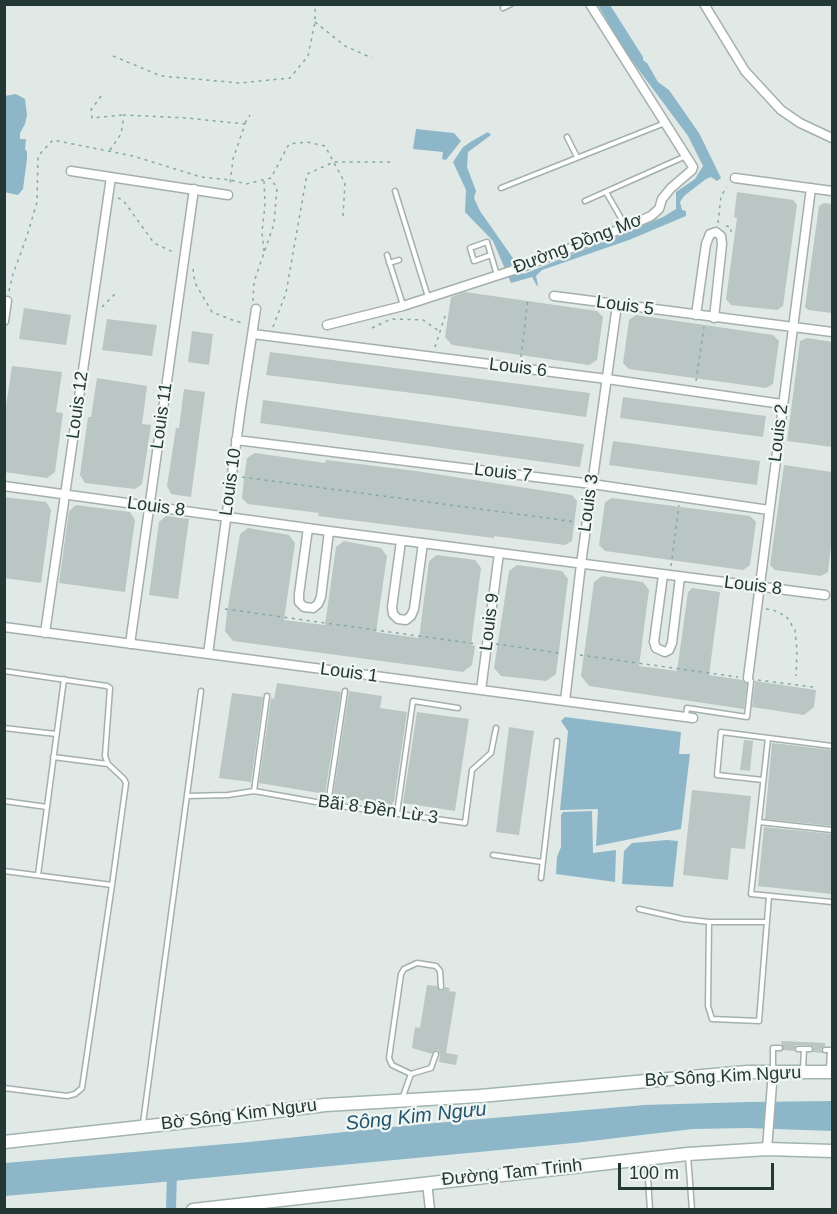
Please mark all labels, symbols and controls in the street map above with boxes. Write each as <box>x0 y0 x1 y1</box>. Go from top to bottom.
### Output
street label: Đường Đồng Mơ <box>510 209 646 279</box>
street label: Louis 5 <box>595 291 655 321</box>
street label: Louis 6 <box>488 354 548 382</box>
street label: Louis 12 <box>63 370 93 440</box>
street label: Louis 11 <box>147 381 177 451</box>
street label: Louis 2 <box>765 403 793 463</box>
street label: Louis 10 <box>216 447 246 517</box>
street label: Louis 7 <box>473 459 533 487</box>
street label: Louis 3 <box>574 473 604 533</box>
street label: Louis 8 <box>126 492 186 522</box>
street label: Louis 8 <box>723 572 783 600</box>
street label: Louis 9 <box>476 592 504 652</box>
street label: Louis 1 <box>319 658 379 688</box>
street label: Bãi 8 Đền Lừ 3 <box>317 791 439 829</box>
street label: Bờ Sông Kim Ngưu <box>644 1062 802 1092</box>
street label: Bờ Sông Kim Ngưu <box>160 1095 318 1135</box>
water label: Sông Kim Ngưu <box>344 1098 488 1136</box>
scale bar <box>621 1151 777 1189</box>
street label: Đường Tam Trinh <box>441 1155 583 1191</box>
text: 100 m <box>629 1163 679 1183</box>

